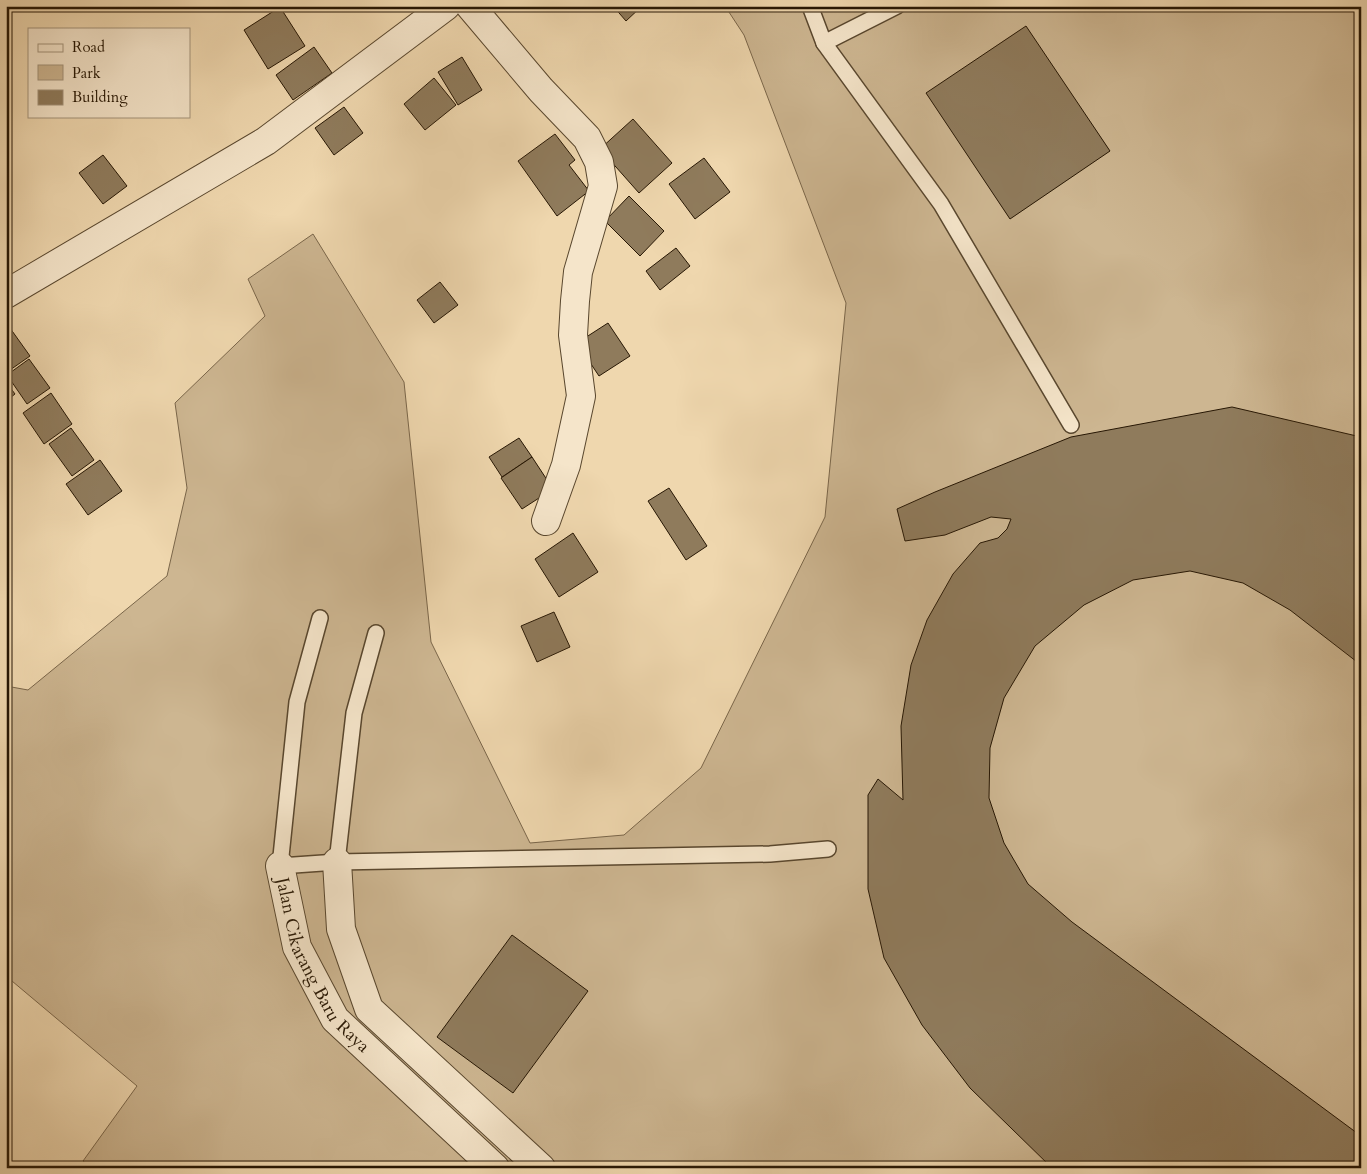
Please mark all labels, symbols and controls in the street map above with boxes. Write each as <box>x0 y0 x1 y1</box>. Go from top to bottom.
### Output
legend <box>28 28 190 118</box>
text: Road <box>72 37 105 57</box>
text: Park <box>72 63 101 83</box>
text: Building <box>72 87 128 107</box>
street label: Jalan Cikarang Baru Raya <box>270 872 376 1058</box>

